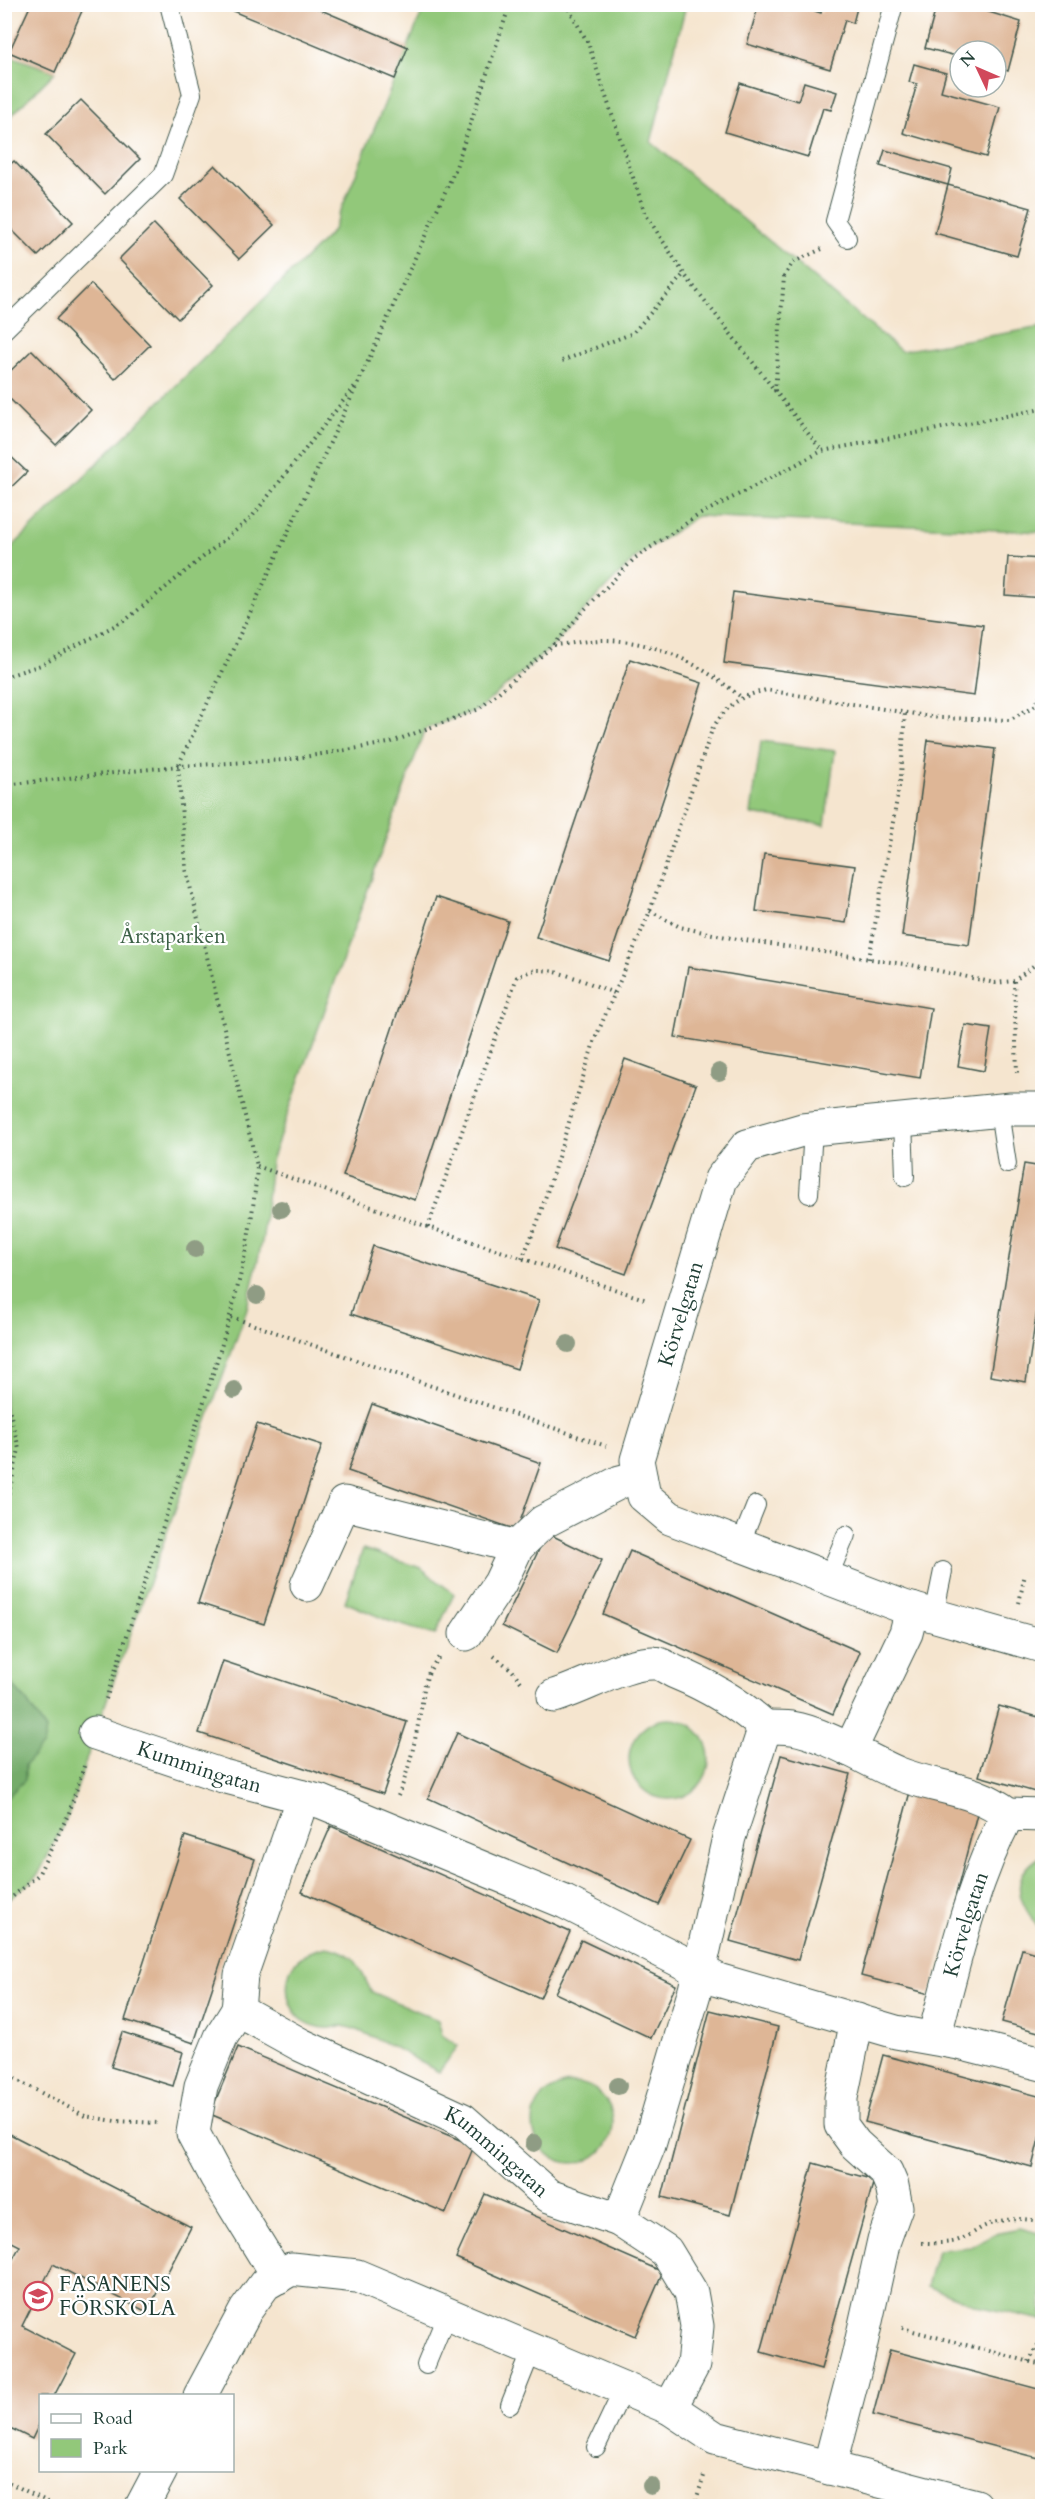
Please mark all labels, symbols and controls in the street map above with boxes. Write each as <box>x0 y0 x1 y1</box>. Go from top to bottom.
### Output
north arrow <box>948 39 1008 99</box>
text: N <box>955 47 981 72</box>
park label: Årstaparken <box>120 922 226 951</box>
street label: Körvelgatan <box>651 1258 711 1370</box>
street label: Kummingatan <box>133 1734 265 1800</box>
street label: Körvelgatan <box>936 1867 995 1980</box>
street label: Kummingatan <box>440 2099 555 2204</box>
place label: FASANENS FÖRSKOLA <box>59 2270 176 2323</box>
school or university icon: FASANENS FÖRSKOLA <box>22 2280 54 2312</box>
legend <box>39 2394 234 2472</box>
text: Road <box>93 2406 133 2431</box>
text: Park <box>93 2436 128 2461</box>

